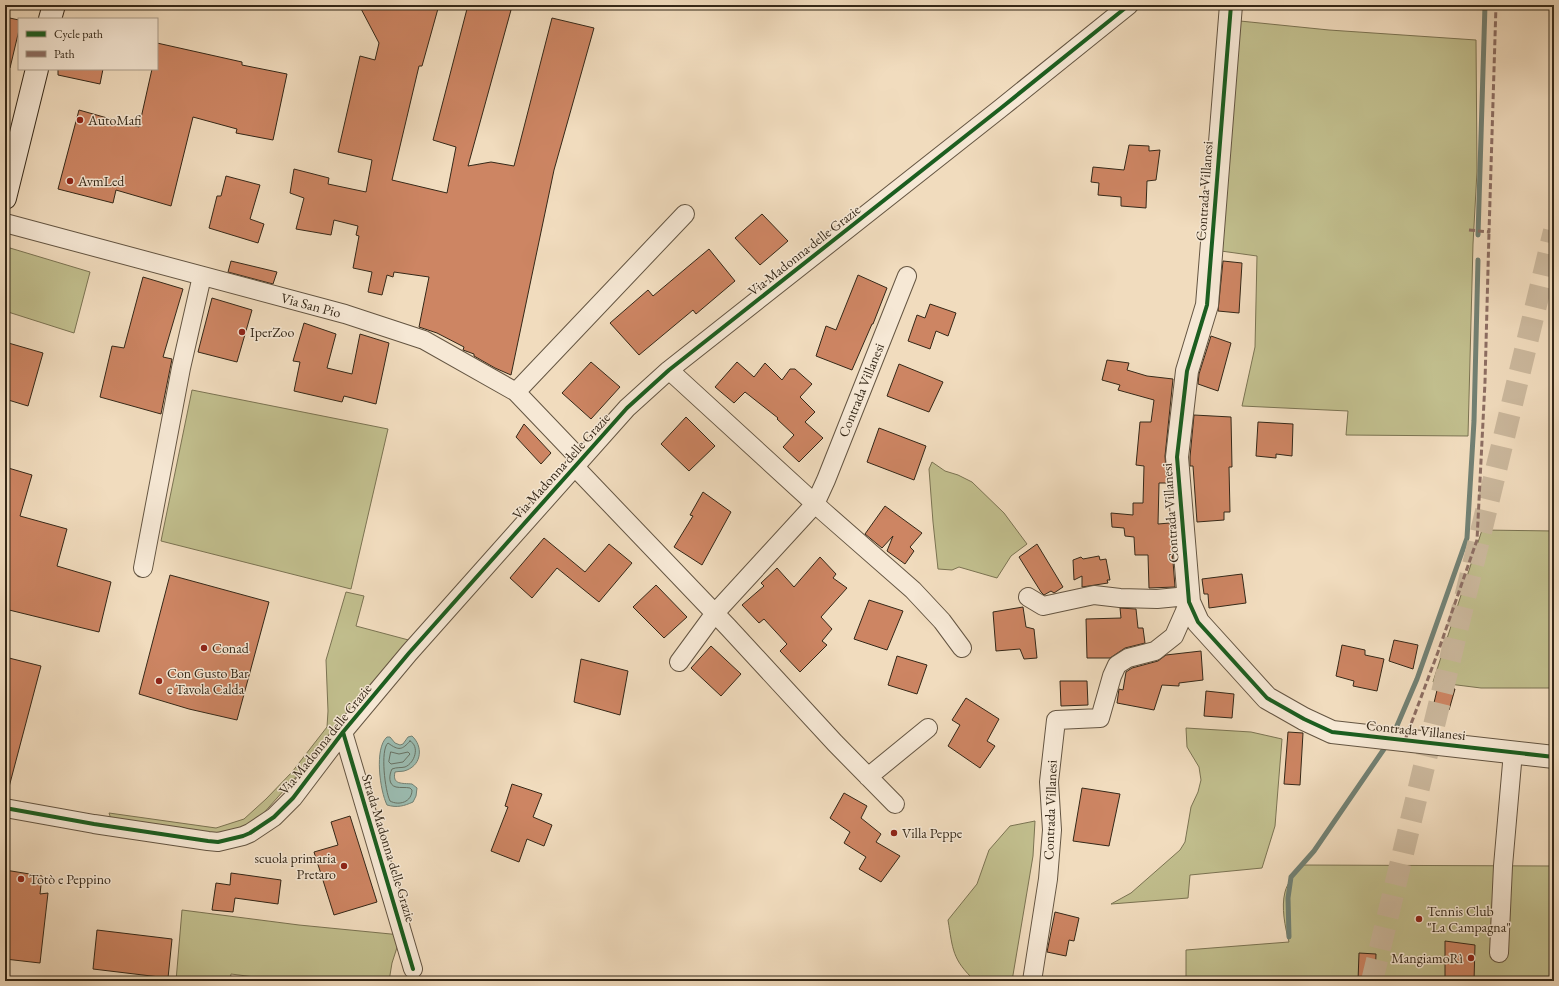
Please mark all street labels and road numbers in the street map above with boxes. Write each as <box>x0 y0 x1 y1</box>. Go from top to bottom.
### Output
street label: Contrada Villanesi <box>1192 140 1217 242</box>
street label: Via Madonna delle Grazie <box>744 200 864 300</box>
street label: Via San Pio <box>279 288 343 322</box>
street label: Contrada Villanesi <box>834 340 888 440</box>
street label: Via Madonna delle Grazie <box>508 408 614 523</box>
street label: Contrada Villanesi <box>1157 462 1182 564</box>
street label: Via Madonna delle Grazie <box>275 679 376 798</box>
street label: Contrada Villanesi <box>1365 716 1467 744</box>
street label: Contrada Villanesi <box>1039 759 1061 860</box>
street label: Strada Madonna delle Grazie <box>358 772 420 925</box>

